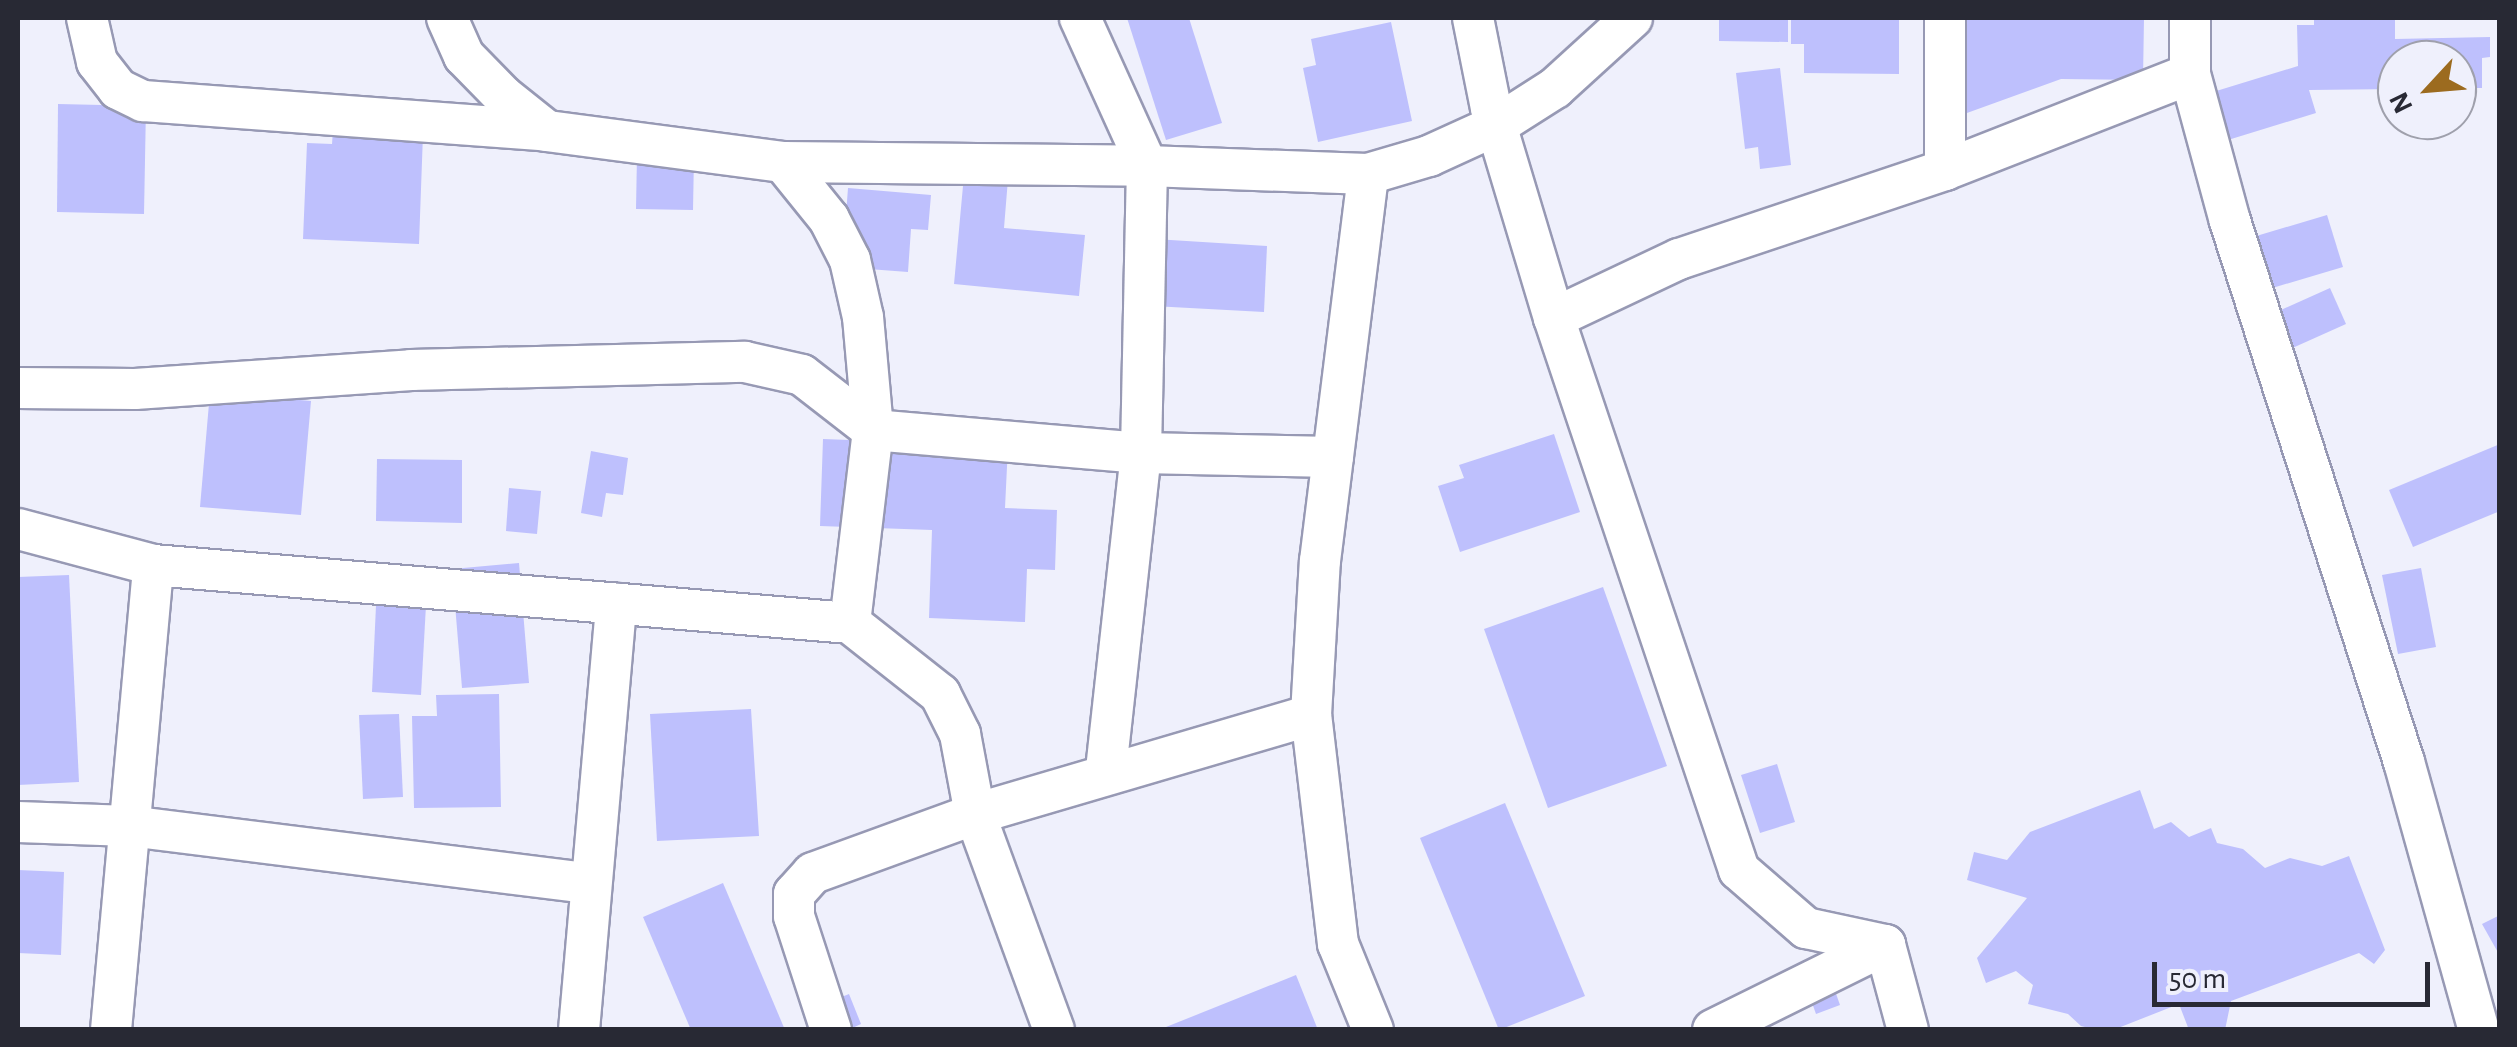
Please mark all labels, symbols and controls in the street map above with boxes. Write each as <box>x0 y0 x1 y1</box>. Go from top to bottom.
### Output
north arrow <box>2377 40 2477 140</box>
text: N <box>2385 87 2419 117</box>
scale bar <box>2157 942 2434 1004</box>
text: 50 m <box>2169 964 2226 994</box>

